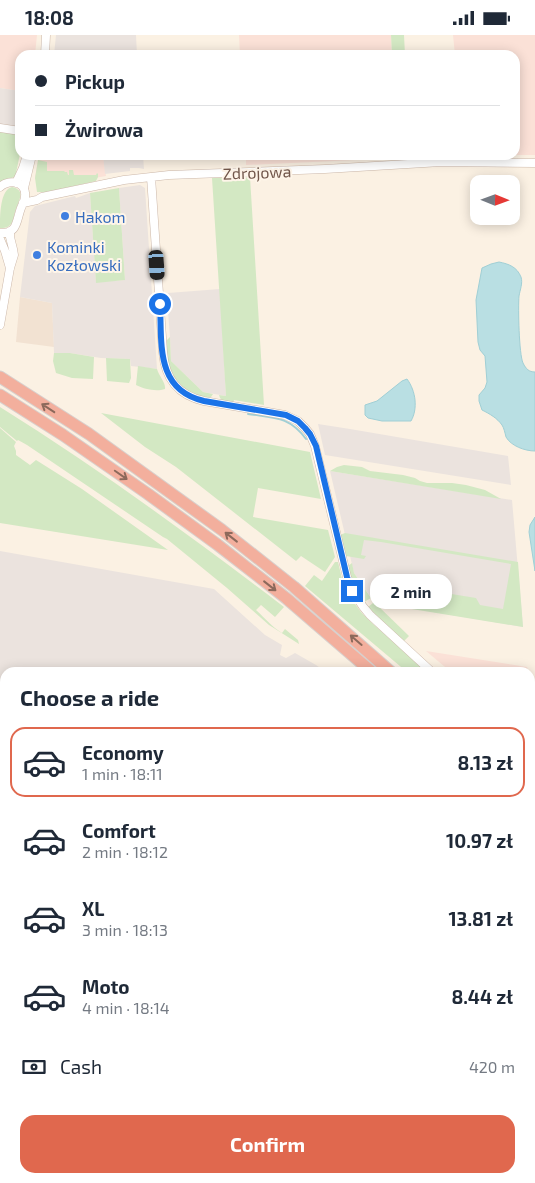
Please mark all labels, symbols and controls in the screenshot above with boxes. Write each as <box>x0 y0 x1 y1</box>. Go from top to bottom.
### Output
text: 18:08 <box>25 6 74 29</box>
text: Pickup <box>65 70 125 93</box>
text: Żwirowa <box>65 118 143 141</box>
street label: Zdrojowa <box>222 161 292 184</box>
north arrow <box>470 175 520 225</box>
map controls <box>470 175 520 225</box>
place label: Hakom <box>75 207 125 226</box>
marker: Hakom <box>59 210 71 222</box>
place label: Kominki Kozłowski <box>47 237 121 274</box>
marker: Kominki Kozłowski <box>31 249 43 261</box>
car <box>148 250 165 280</box>
route start <box>149 293 171 315</box>
one-way arrow <box>41 403 55 413</box>
one-way arrow <box>114 470 128 480</box>
one-way arrow <box>224 531 237 542</box>
callout: 2 min <box>370 573 452 609</box>
route end <box>341 580 363 602</box>
one-way arrow <box>263 581 277 591</box>
text: 2 min <box>391 582 431 601</box>
one-way arrow <box>349 635 362 646</box>
text: Choose a ride <box>20 684 159 710</box>
icon: car <box>22 740 67 785</box>
text: Economy <box>82 741 164 764</box>
text: 8.13 zł <box>457 751 513 774</box>
text: 1 min · 18:11 <box>82 764 163 783</box>
icon: car <box>22 818 67 863</box>
text: Comfort <box>82 819 156 842</box>
text: 10.97 zł <box>446 829 513 852</box>
text: 2 min · 18:12 <box>82 842 168 861</box>
icon: car <box>22 896 67 941</box>
text: XL <box>82 897 104 920</box>
text: 13.81 zł <box>448 907 513 930</box>
text: 3 min · 18:13 <box>82 920 168 939</box>
icon: car <box>22 974 67 1019</box>
text: Moto <box>82 975 130 998</box>
text: 8.44 zł <box>451 985 513 1008</box>
text: 4 min · 18:14 <box>82 998 170 1017</box>
icon: cash <box>20 1053 48 1081</box>
text: Cash <box>60 1055 102 1078</box>
text: 420 m <box>469 1057 515 1076</box>
button: Confirm <box>20 1115 515 1173</box>

